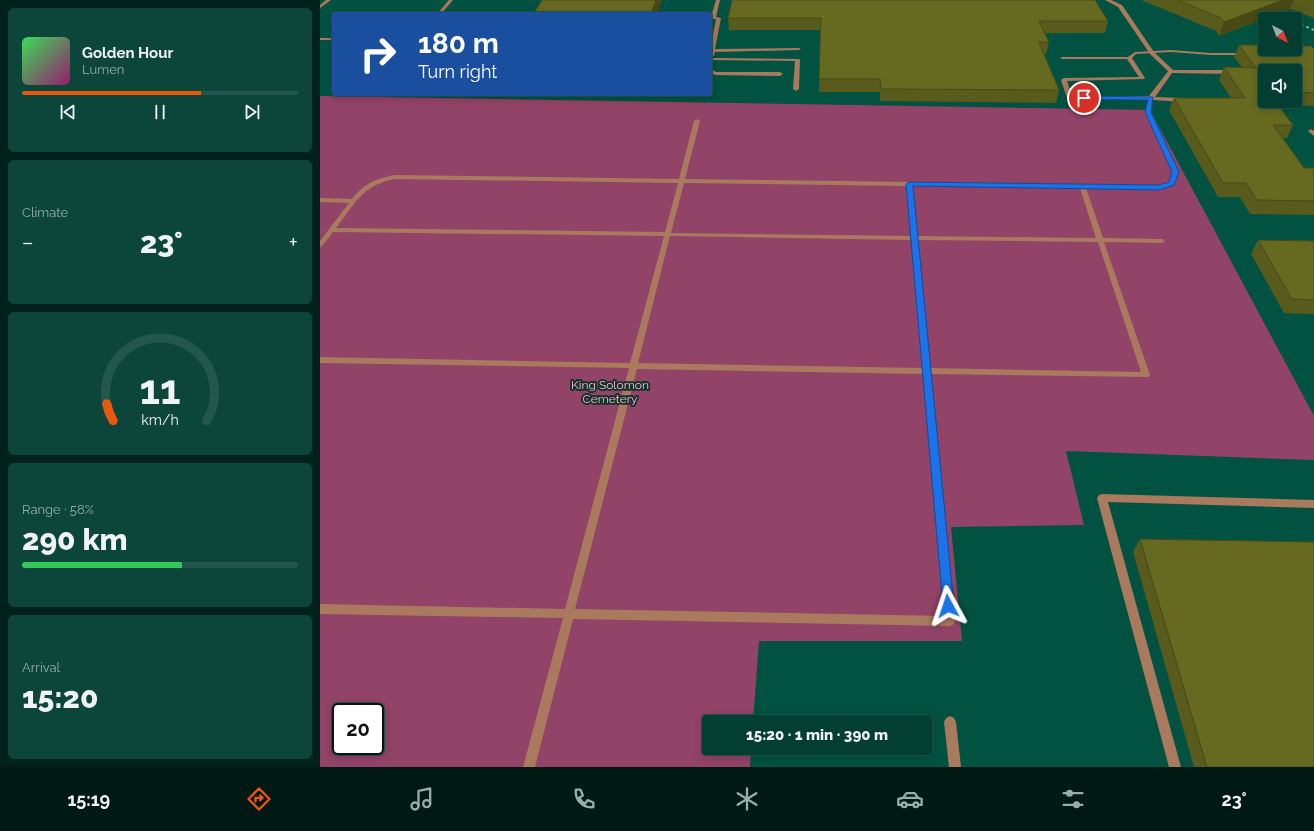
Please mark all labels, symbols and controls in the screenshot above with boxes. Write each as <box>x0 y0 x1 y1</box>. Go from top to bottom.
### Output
north arrow <box>1258 12 1302 56</box>
map controls <box>1258 12 1302 108</box>
text: 180 m <box>418 27 499 60</box>
icon: right <box>352 28 404 80</box>
text: Golden Hour <box>82 44 173 62</box>
text: Turn right <box>418 61 497 82</box>
text: Lumen <box>82 62 124 77</box>
button: sound <box>1258 64 1302 108</box>
pin <box>1067 81 1101 115</box>
icon: arrive <box>1073 87 1095 109</box>
icon: previous <box>57 101 79 123</box>
icon: pause <box>149 101 171 123</box>
icon: next <box>241 101 263 123</box>
text: Climate <box>22 205 68 220</box>
text: 23° <box>140 225 183 260</box>
text: − <box>22 229 34 255</box>
text: + <box>289 229 298 255</box>
text: 11 <box>139 365 181 414</box>
park label: King Solomon Cemetery <box>571 378 649 406</box>
text: km/h <box>141 412 179 428</box>
text: Range · 58% <box>22 502 94 517</box>
text: 290 km <box>22 522 128 557</box>
position arrow <box>927 585 969 627</box>
text: Arrival <box>22 660 60 675</box>
text: 15:20 <box>22 680 98 715</box>
speed limit sign: 20 <box>332 703 384 755</box>
text: 15:20 · 1 min · 390 m <box>746 726 888 744</box>
icon: directions <box>245 785 273 813</box>
icon: music <box>408 785 436 813</box>
icon: phone <box>570 785 598 813</box>
icon: climate <box>733 785 761 813</box>
icon: car <box>896 785 924 813</box>
icon: filters <box>1059 785 1087 813</box>
text: 15:19 <box>67 789 110 810</box>
text: 23° <box>1222 789 1247 810</box>

